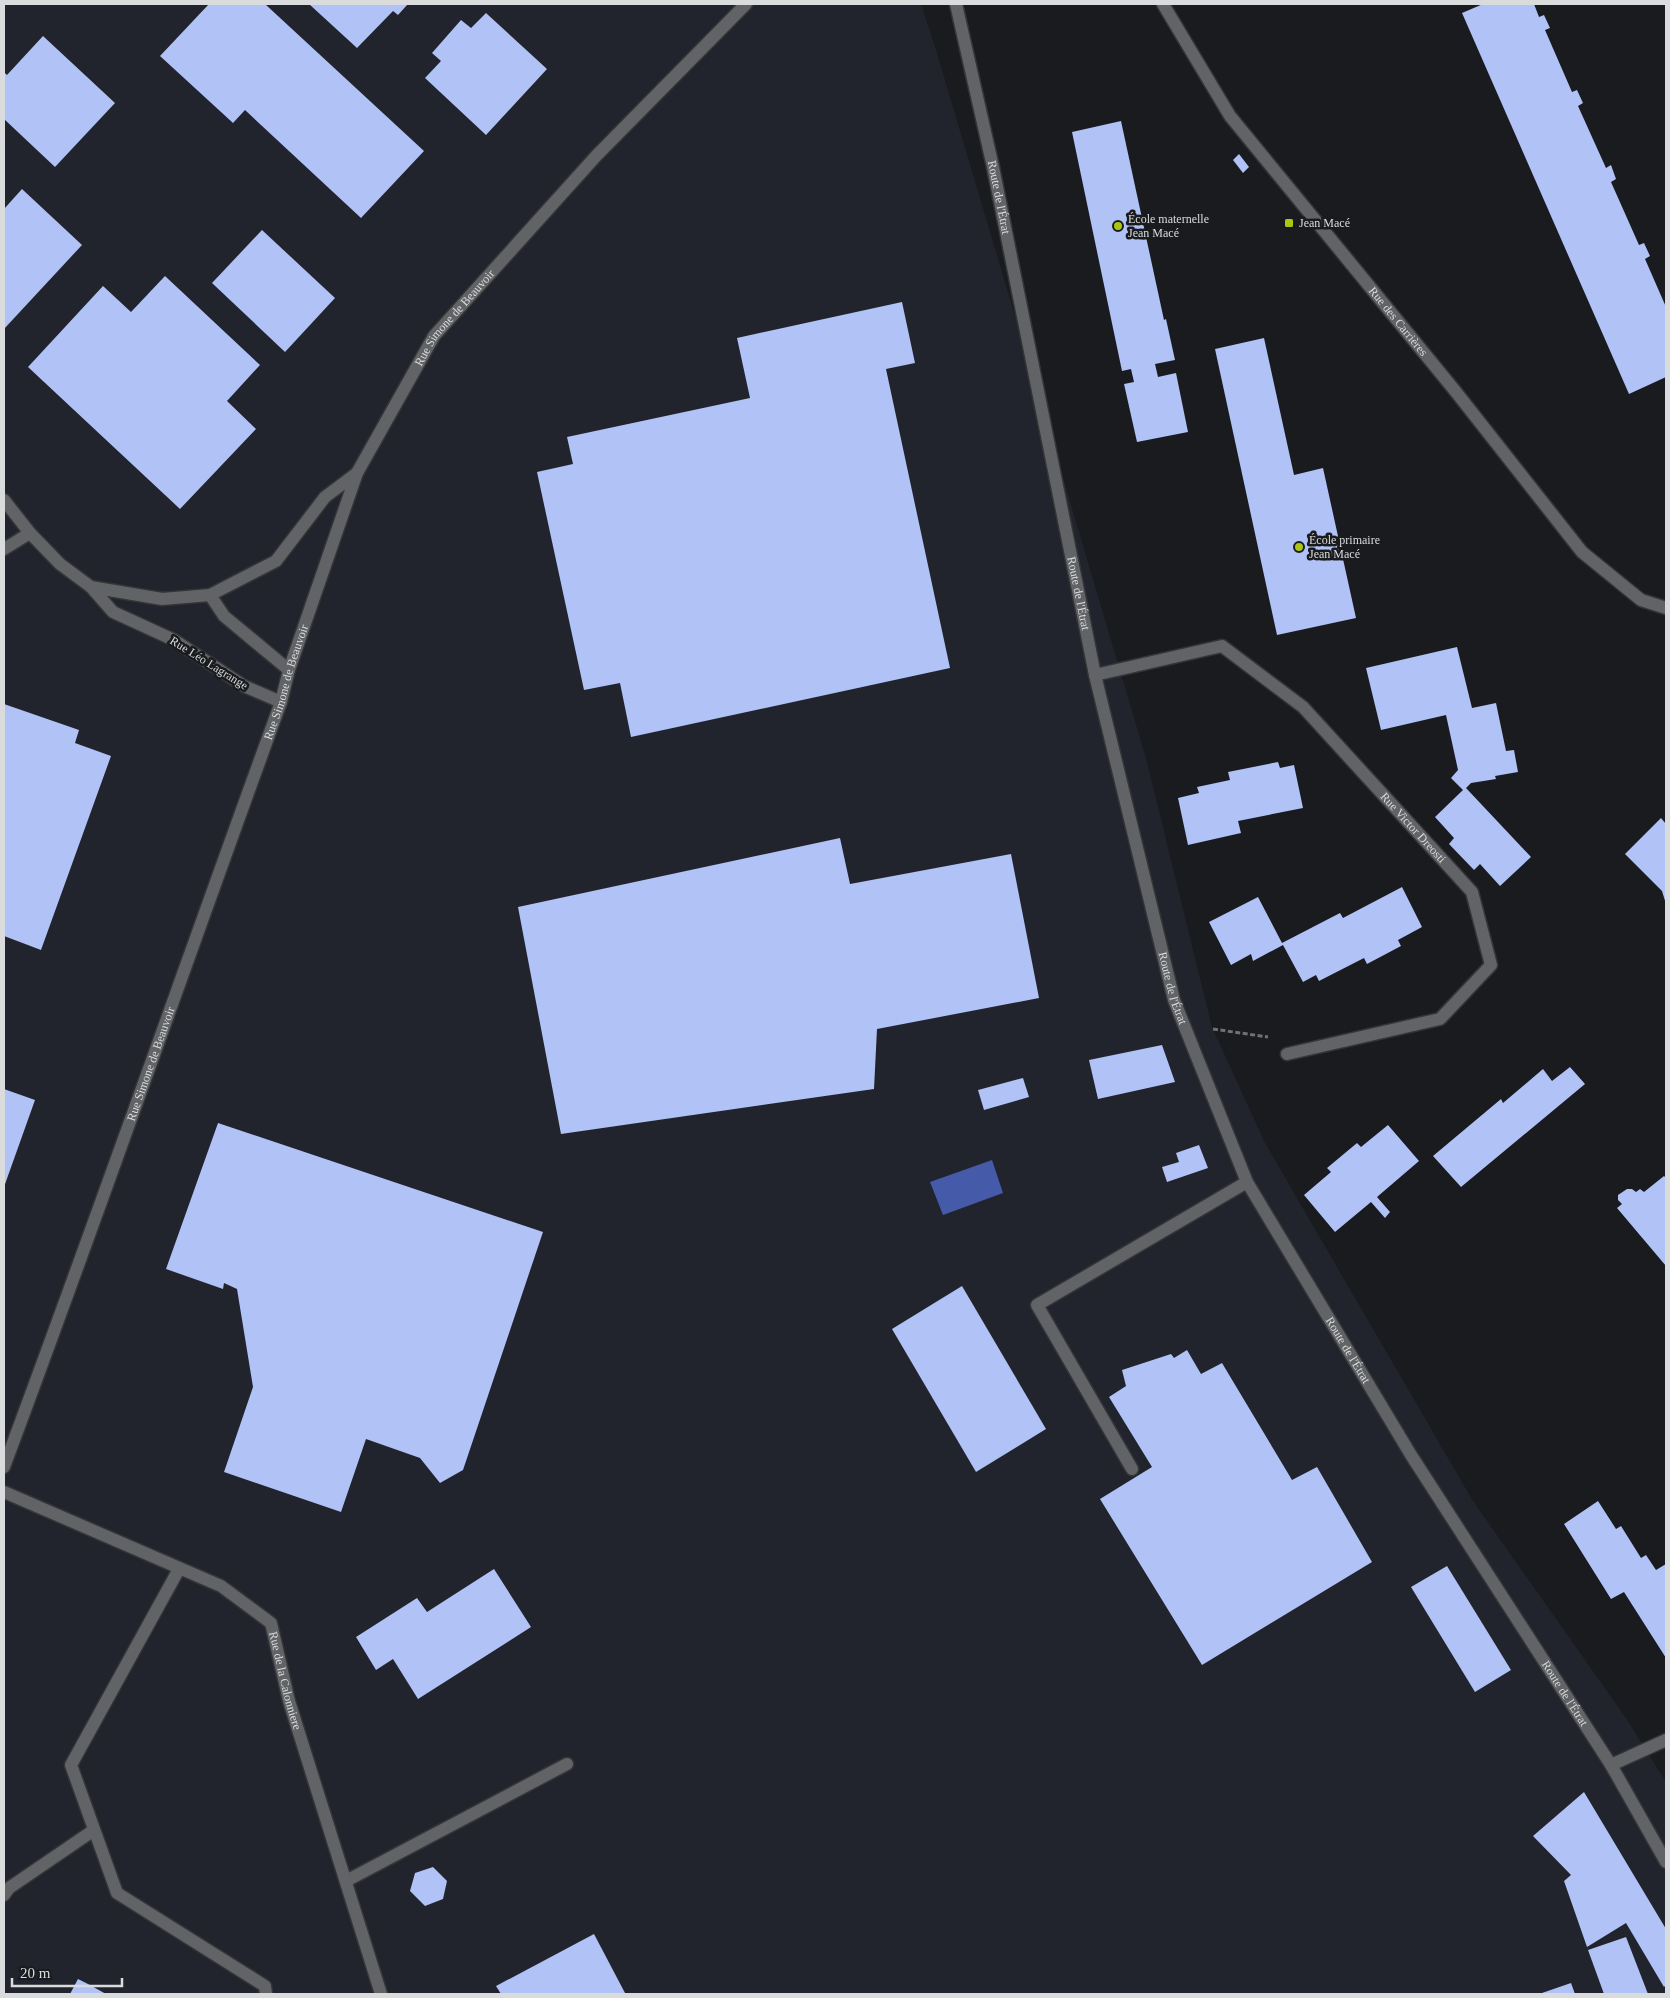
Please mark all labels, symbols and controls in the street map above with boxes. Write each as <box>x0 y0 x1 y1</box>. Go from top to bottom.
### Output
street label: Route de l'Étrat <box>985 159 1013 236</box>
place label: École maternelle Jean Macé <box>1128 212 1209 240</box>
place label: Jean Macé <box>1299 216 1350 230</box>
marker: Jean Macé <box>1283 217 1295 229</box>
marker: École maternelle Jean Macé <box>1112 220 1124 232</box>
street label: Rue Simone de Beauvoir <box>412 267 497 369</box>
street label: Rue des Carrières <box>1366 284 1431 359</box>
place label: École primaire Jean Macé <box>1309 533 1380 561</box>
marker: École primaire Jean Macé <box>1293 541 1305 553</box>
street label: Route de l'Étrat <box>1064 555 1093 632</box>
street label: Rue Simone de Beauvoir <box>261 623 311 742</box>
street label: Rue Léo Lagrange <box>167 633 251 693</box>
street label: Rue Victor Dreosti <box>1377 789 1449 866</box>
street label: Route de l'Étrat <box>1156 951 1190 1027</box>
street label: Rue Simone de Beauvoir <box>124 1005 178 1123</box>
street label: Route de l'Étrat <box>1323 1314 1374 1386</box>
street label: Rue de la Calonniere <box>266 1630 305 1732</box>
street label: Route de l'Étrat <box>1539 1658 1591 1729</box>
scale bar <box>12 1956 122 1988</box>
text: 20 m <box>20 1965 51 1981</box>

